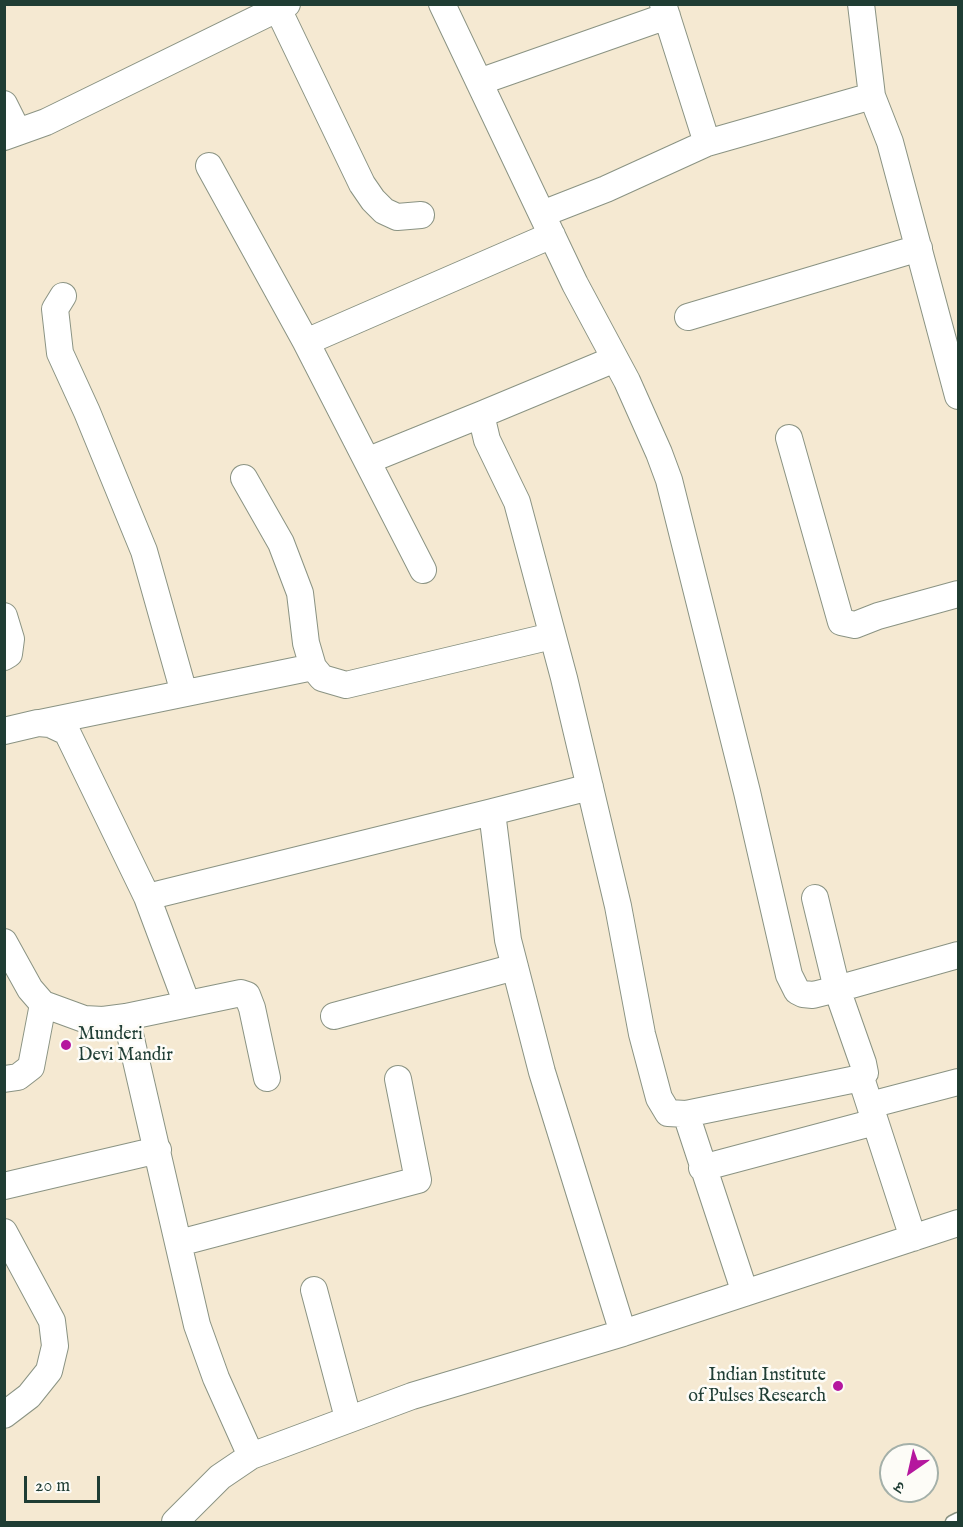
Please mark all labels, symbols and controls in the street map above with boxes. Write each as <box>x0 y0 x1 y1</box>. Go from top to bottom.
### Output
place label: Munderi Devi Mandir <box>78 1024 173 1066</box>
marker: Munderi Devi Mandir <box>59 1038 73 1052</box>
place label: Indian Institute of Pulses Research <box>688 1365 826 1408</box>
marker: Indian Institute of Pulses Research <box>831 1379 845 1393</box>
north arrow <box>879 1443 939 1503</box>
scale bar <box>27 1464 104 1502</box>
text: 20 m <box>35 1475 70 1498</box>
text: उ <box>891 1476 909 1497</box>

